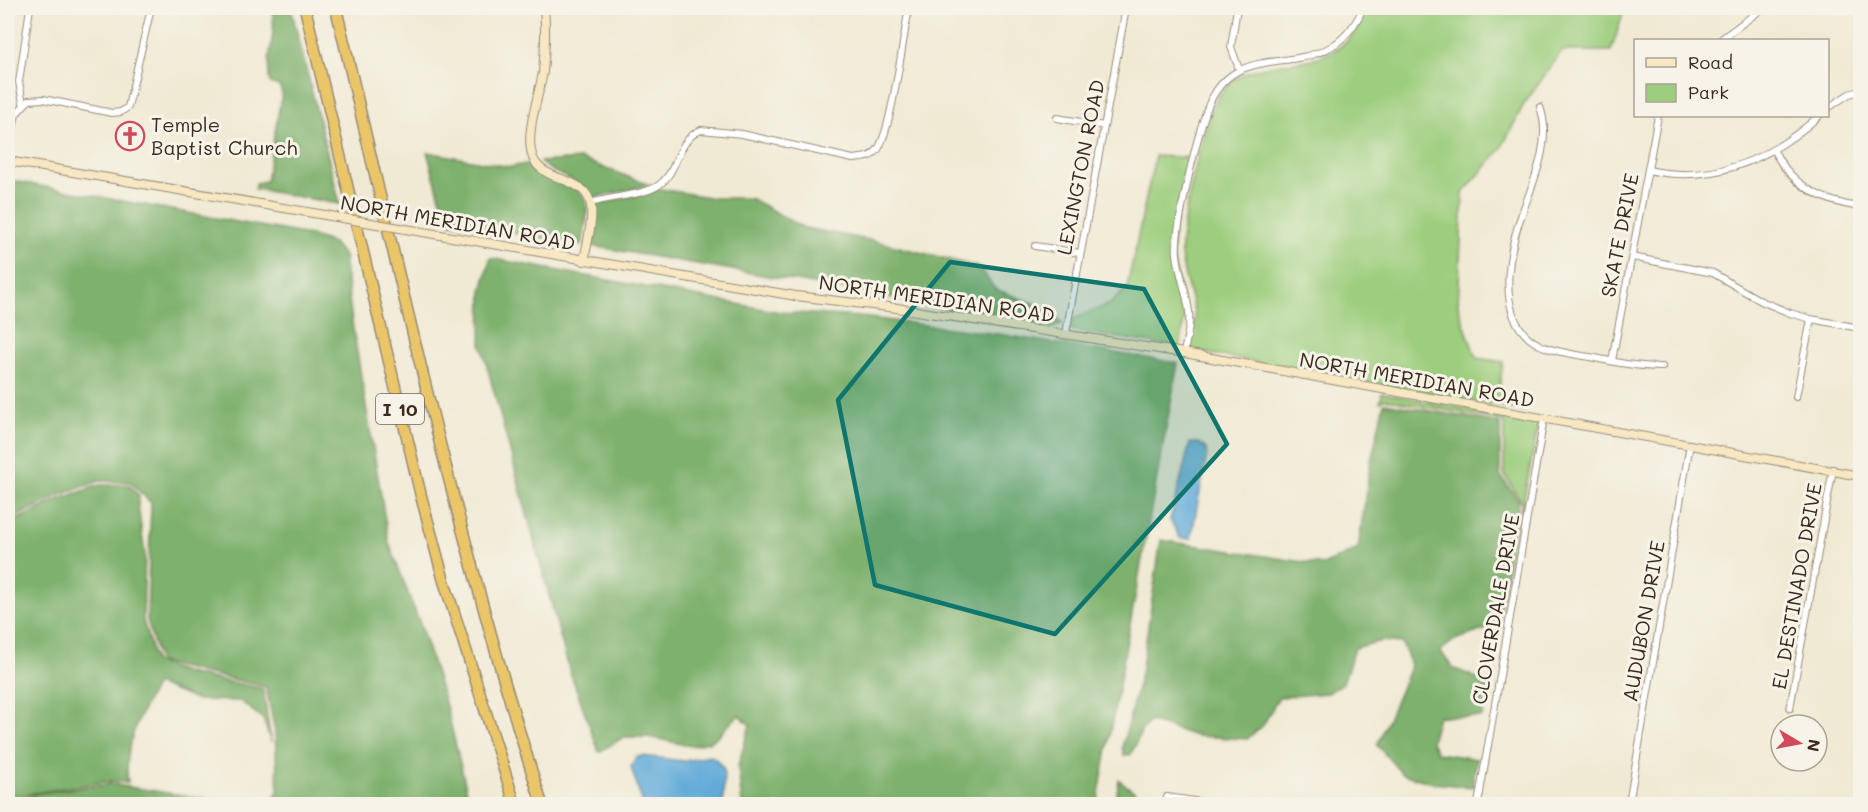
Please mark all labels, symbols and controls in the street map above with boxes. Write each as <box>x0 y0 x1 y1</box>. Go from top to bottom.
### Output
legend <box>1634 39 1829 117</box>
text: Road <box>1688 50 1733 74</box>
street label: LEXINGTON ROAD <box>1050 77 1110 257</box>
text: Park <box>1688 80 1729 104</box>
place label: Temple Baptist Church <box>151 111 298 160</box>
church icon: Temple Baptist Church <box>114 120 146 152</box>
street label: SKATE DRIVE <box>1594 171 1644 299</box>
street label: NORTH MERIDIAN ROAD <box>339 189 577 255</box>
street label: NORTH MERIDIAN ROAD <box>817 269 1057 327</box>
street label: NORTH MERIDIAN ROAD <box>1298 346 1536 412</box>
road number: I 10 <box>376 394 424 424</box>
street label: EL DESTINADO DRIVE <box>1765 481 1827 691</box>
street label: CLOVERDALE DRIVE <box>1465 512 1525 706</box>
street label: AUDUBON DRIVE <box>1616 538 1670 704</box>
north arrow <box>1769 713 1829 773</box>
text: N <box>1803 738 1826 754</box>

